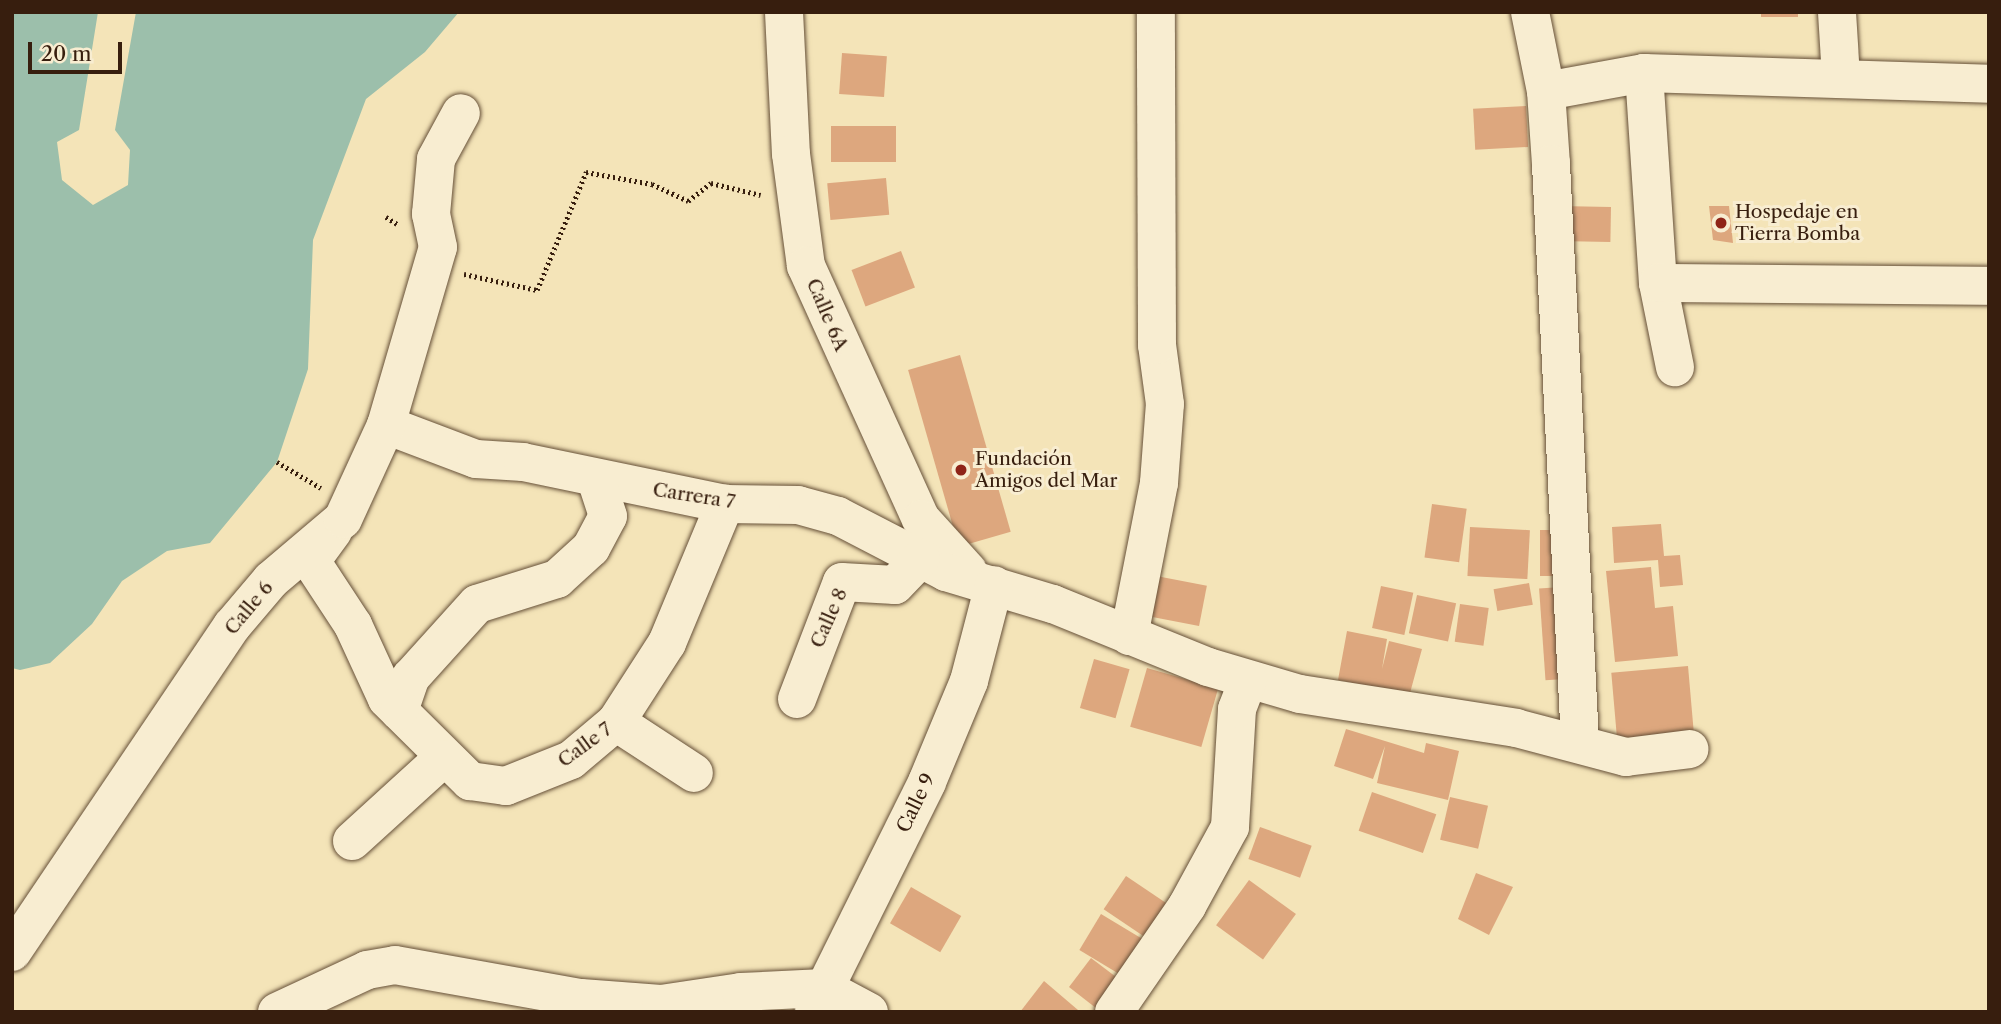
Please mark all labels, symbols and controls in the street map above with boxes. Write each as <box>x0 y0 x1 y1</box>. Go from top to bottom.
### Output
scale bar <box>32 28 126 72</box>
text: 20 m <box>41 41 92 66</box>
place label: Hospedaje en Tierra Bomba <box>1735 201 1860 245</box>
marker: Hospedaje en Tierra Bomba <box>1713 215 1729 231</box>
street label: Calle 6A <box>801 275 853 355</box>
place label: Fundación Amigos del Mar <box>975 448 1117 492</box>
marker: Fundación Amigos del Mar <box>953 462 969 478</box>
street label: Carrera 7 <box>651 478 737 514</box>
street label: Calle 6 <box>220 577 278 639</box>
street label: Calle 8 <box>806 585 852 651</box>
street label: Calle 7 <box>554 718 616 772</box>
street label: Calle 9 <box>892 770 940 836</box>

